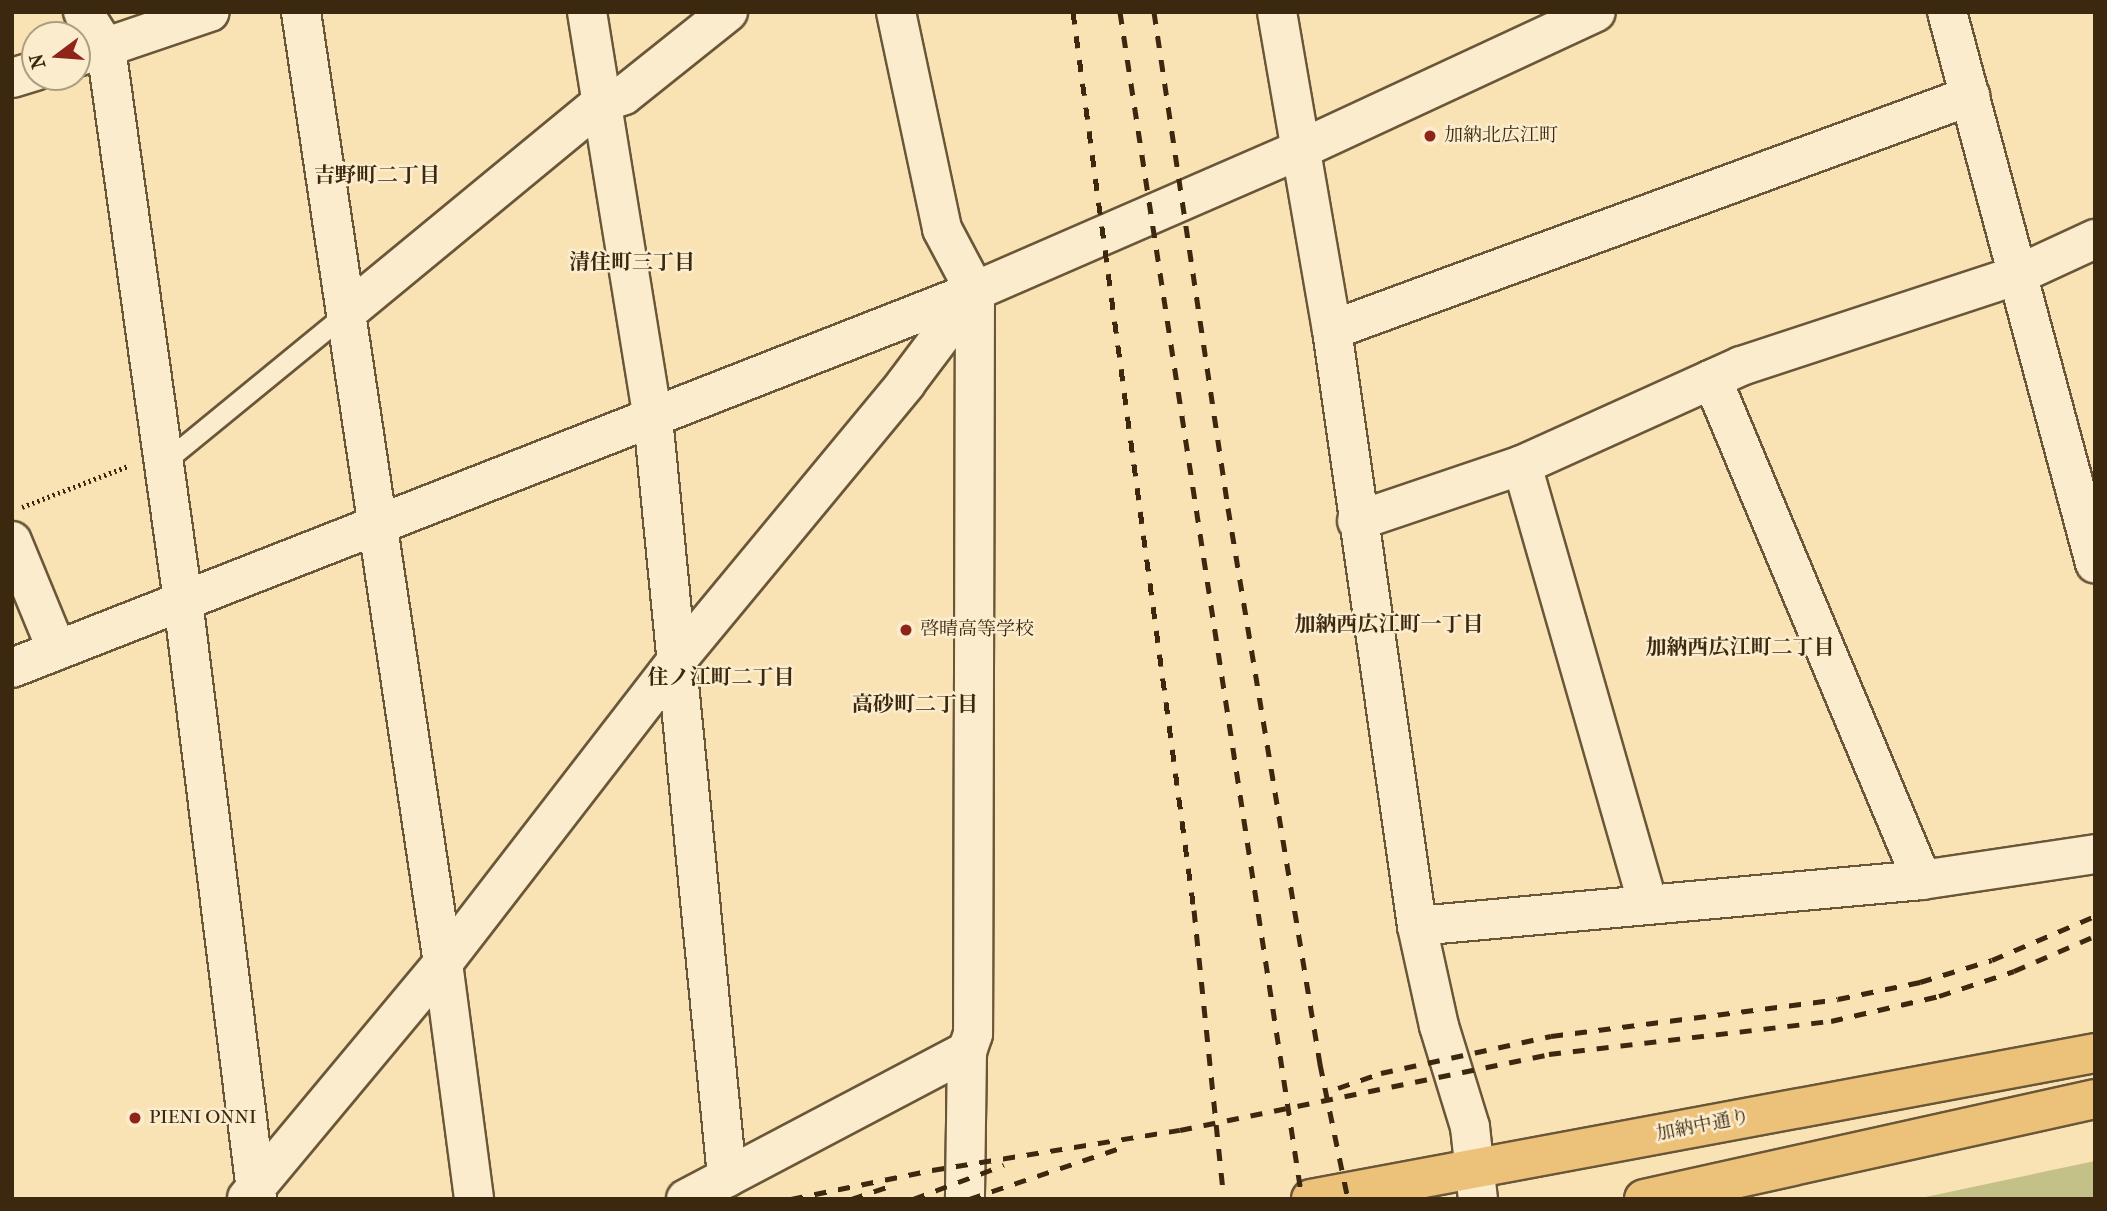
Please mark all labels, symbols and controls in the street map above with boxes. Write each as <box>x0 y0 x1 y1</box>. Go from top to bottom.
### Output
north arrow <box>21 21 91 91</box>
text: N <box>25 51 50 71</box>
place label: 加納北広江町 <box>1444 125 1558 147</box>
marker: 加納北広江町 <box>1422 128 1438 144</box>
district label: 吉野町二丁目 <box>314 162 440 188</box>
district label: 清住町三丁目 <box>569 249 695 275</box>
district label: 加納西広江町一丁目 <box>1295 611 1483 637</box>
place label: 啓晴高等学校 <box>920 619 1034 641</box>
marker: 啓晴高等学校 <box>898 622 914 638</box>
district label: 加納西広江町二丁目 <box>1646 634 1834 660</box>
district label: 住ノ江町二丁目 <box>648 664 794 690</box>
district label: 高砂町二丁目 <box>852 691 978 717</box>
street label: 加納中通り <box>1654 1106 1752 1146</box>
place label: PIENI ONNI <box>149 1107 256 1129</box>
marker: PIENI ONNI <box>127 1110 143 1126</box>

